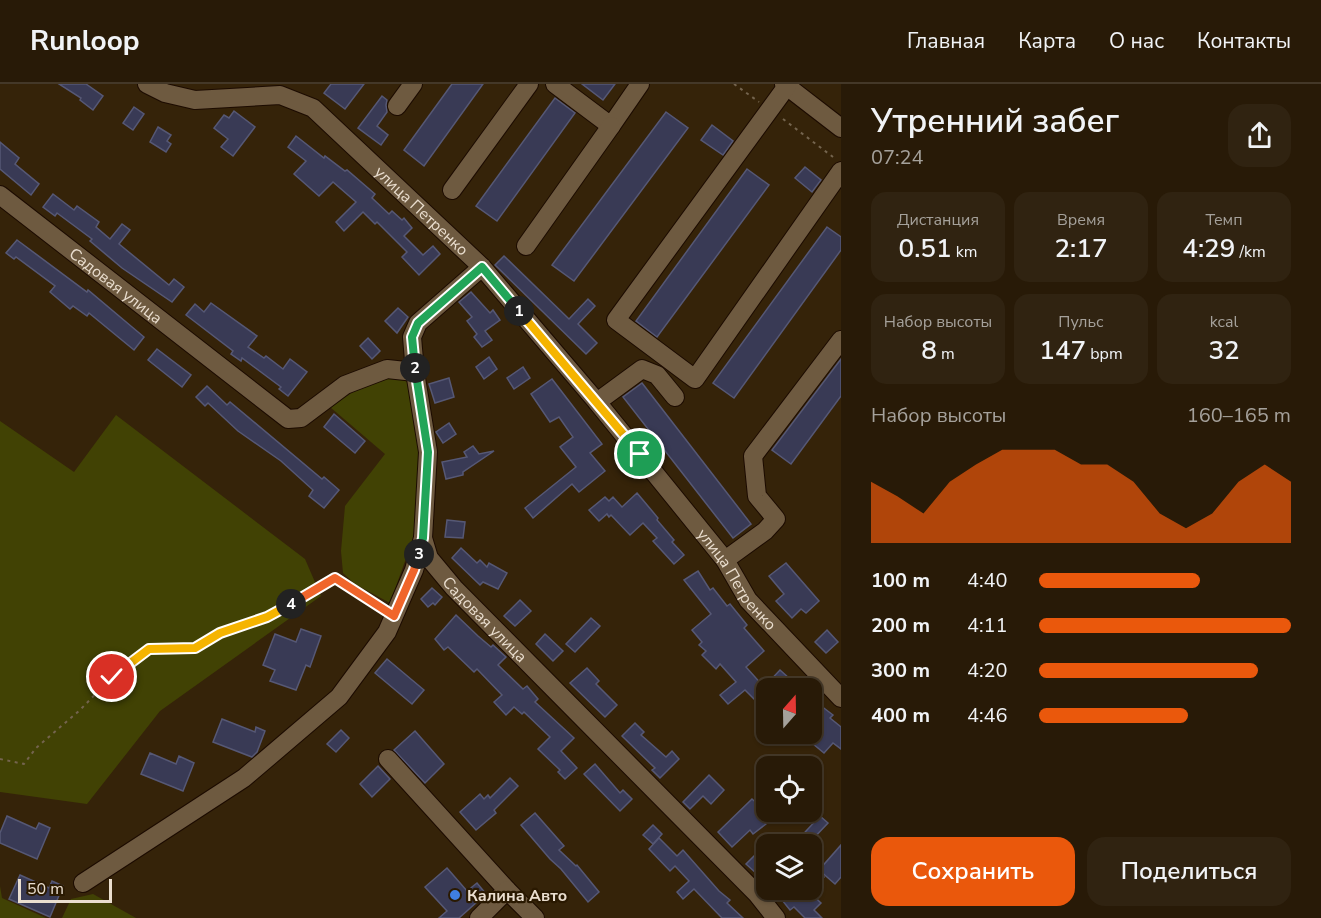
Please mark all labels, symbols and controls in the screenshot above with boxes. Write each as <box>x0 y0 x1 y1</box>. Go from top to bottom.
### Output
text: Runloop <box>30 22 140 60</box>
text: Главная <box>907 27 985 55</box>
text: Карта <box>1018 27 1076 55</box>
text: О нас <box>1109 27 1164 55</box>
text: Контакты <box>1197 27 1291 55</box>
text: Утренний забег <box>871 99 1119 144</box>
button: share <box>1228 104 1291 167</box>
text: 07:24 <box>871 144 924 171</box>
street label: улица Петренко <box>369 161 473 261</box>
text: Дистанция <box>897 209 979 231</box>
text: Время <box>1057 209 1105 231</box>
text: Темп <box>1206 209 1242 231</box>
text: 0.51 <box>899 231 952 266</box>
text: 2:17 <box>1055 231 1107 266</box>
text: 4:29 <box>1182 231 1235 266</box>
text: km <box>952 241 977 263</box>
text: /km <box>1235 241 1266 263</box>
street label: Садовая улица <box>64 243 167 329</box>
pin: 1 <box>504 296 534 326</box>
text: 1 <box>514 300 524 322</box>
text: Набор высоты <box>884 311 992 333</box>
text: Пульс <box>1058 311 1104 333</box>
text: kcal <box>1210 311 1238 333</box>
text: 8 <box>921 333 937 368</box>
text: 147 <box>1039 333 1086 368</box>
text: 32 <box>1208 333 1240 368</box>
text: m <box>937 343 955 365</box>
text: bpm <box>1086 343 1123 365</box>
pin: 2 <box>400 353 430 383</box>
text: 2 <box>410 357 420 379</box>
text: Набор высоты <box>871 402 1006 429</box>
text: 160–165 m <box>1187 402 1291 429</box>
pin <box>614 428 665 479</box>
icon: arrive <box>623 437 656 470</box>
street label: улица Петренко <box>692 524 781 635</box>
pin: 3 <box>404 539 434 569</box>
text: 3 <box>414 543 424 565</box>
text: 100 m <box>871 567 930 594</box>
text: 4:40 <box>967 567 1008 594</box>
street label: Садовая улица <box>437 572 532 668</box>
pin: 4 <box>276 589 306 619</box>
text: 4 <box>286 593 296 615</box>
text: 200 m <box>871 612 930 639</box>
text: 4:11 <box>967 612 1008 639</box>
pin <box>86 651 137 702</box>
text: 300 m <box>871 657 930 684</box>
text: 4:20 <box>967 657 1008 684</box>
icon: check <box>95 660 128 693</box>
north arrow <box>756 678 822 744</box>
map controls <box>756 678 822 900</box>
text: 400 m <box>871 702 930 729</box>
text: 4:46 <box>967 702 1008 729</box>
button: locate <box>756 756 822 822</box>
button: layers <box>756 834 822 900</box>
button: Сохранить <box>871 837 1075 906</box>
button: Поделиться <box>1087 837 1291 906</box>
scale bar <box>18 876 112 904</box>
text: 50 m <box>27 878 64 900</box>
place label: Калина Авто <box>467 885 567 907</box>
marker: Калина Авто <box>448 888 462 902</box>

